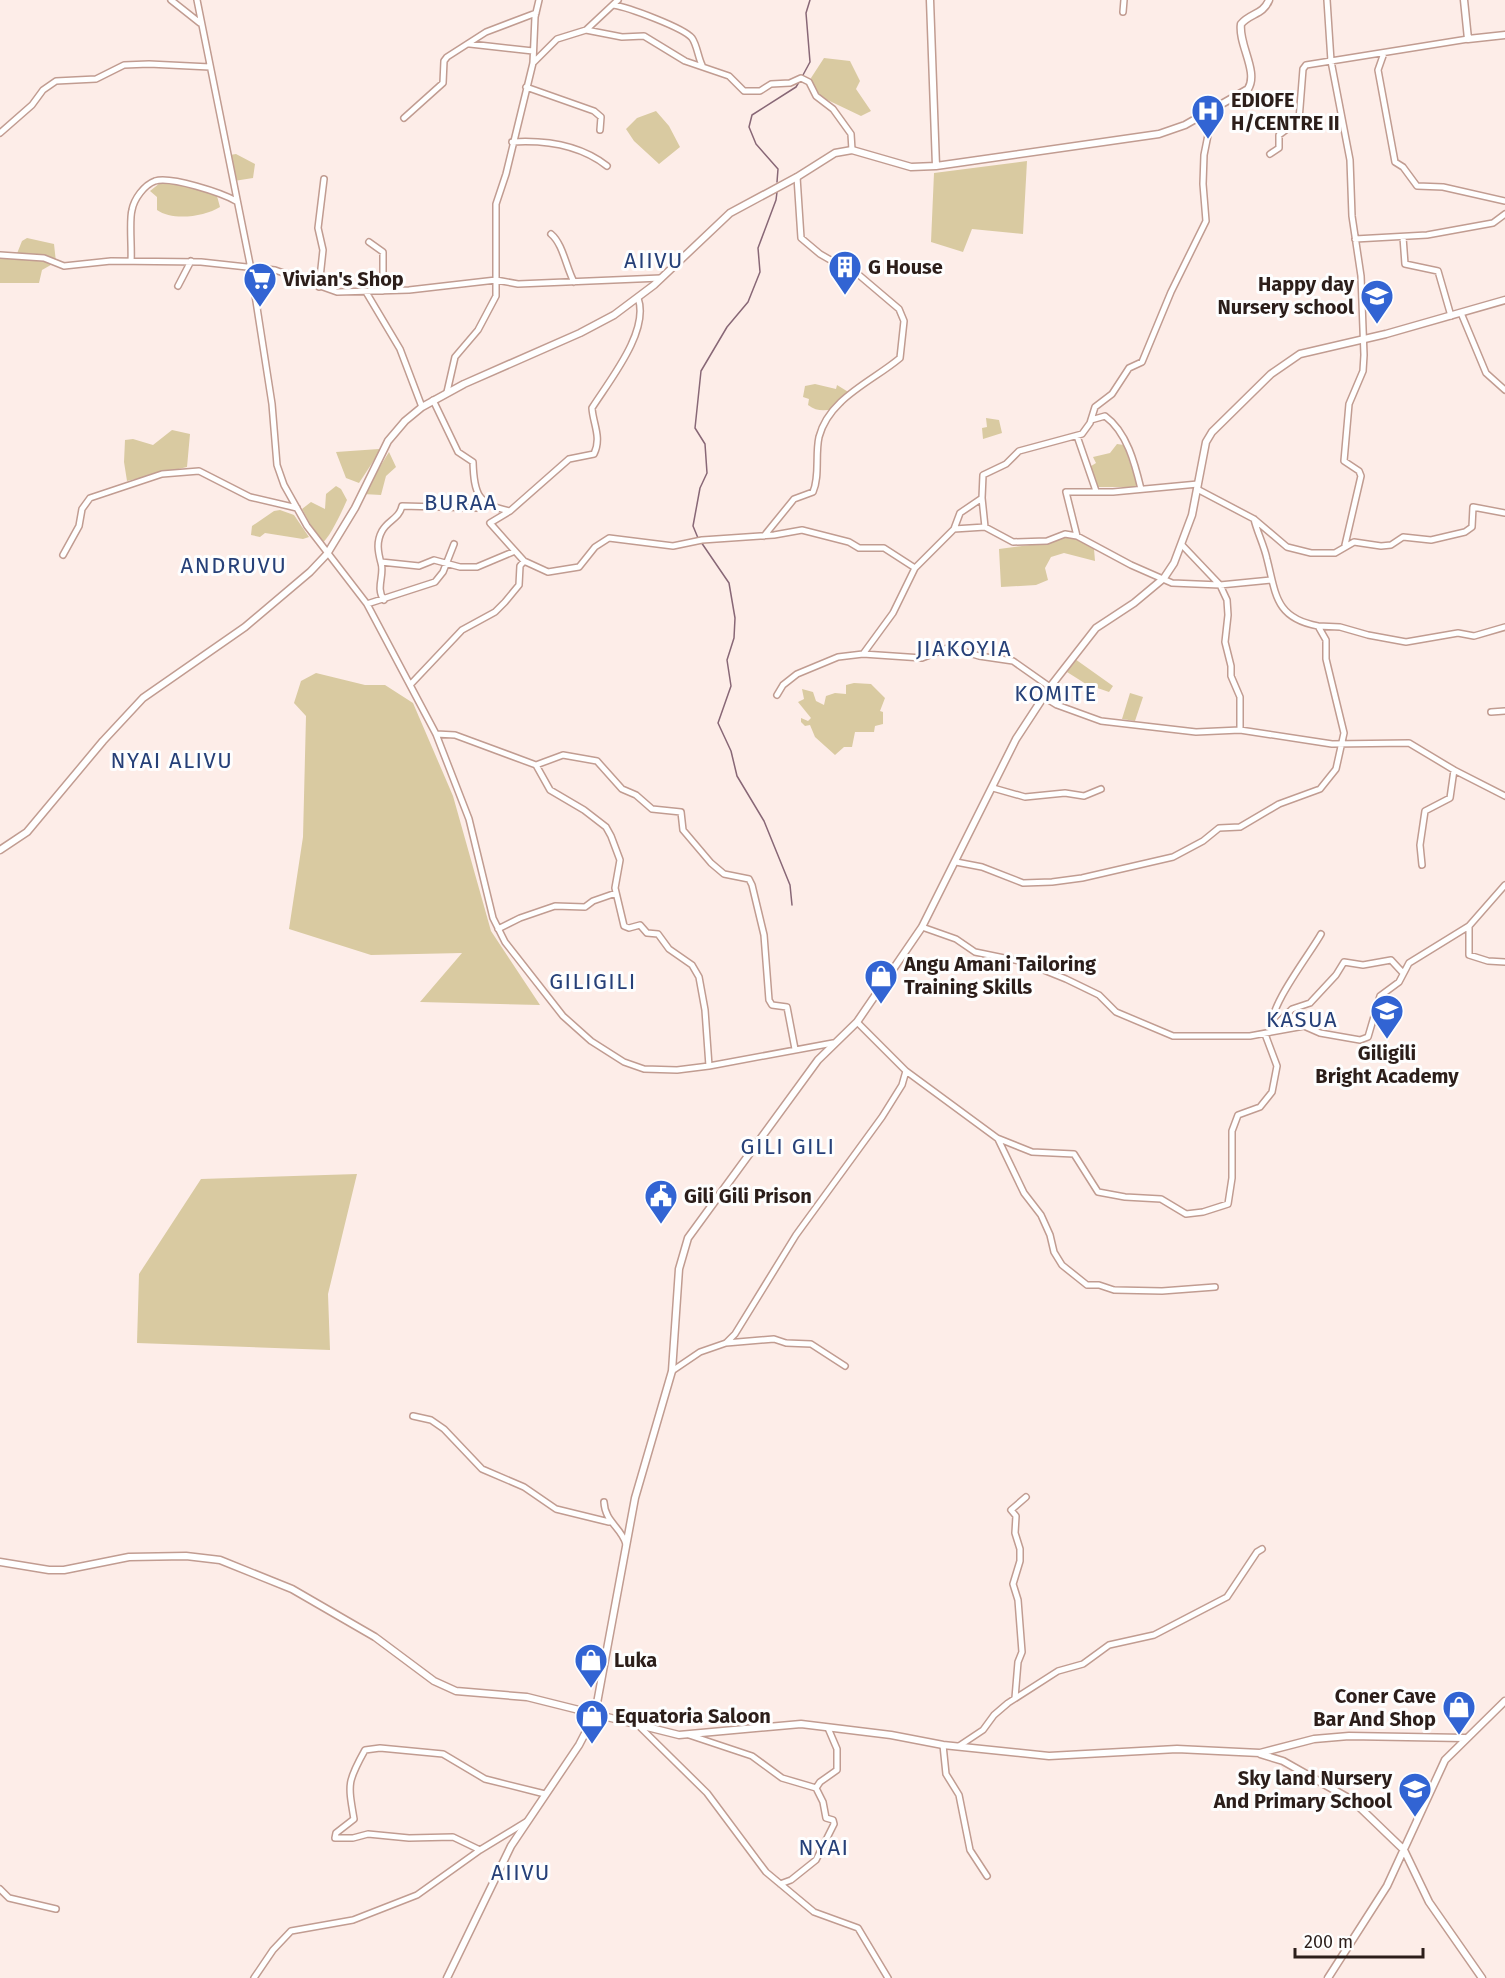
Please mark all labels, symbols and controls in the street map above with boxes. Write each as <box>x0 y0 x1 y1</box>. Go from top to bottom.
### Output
place label: EDIOFE H/CENTRE II <box>1231 88 1340 135</box>
hospital icon: EDIOFE H/CENTRE II <box>1190 93 1226 140</box>
district label: AIIVU <box>624 247 684 274</box>
building icon: G House <box>827 249 863 296</box>
place label: G House <box>868 255 943 279</box>
supermarket icon: Vivian's Shop <box>242 261 278 308</box>
place label: Vivian's Shop <box>282 267 404 291</box>
place label: Happy day Nursery school <box>1218 272 1355 319</box>
school or university icon: Happy day Nursery school <box>1359 278 1395 325</box>
district label: BURAA <box>424 489 498 516</box>
district label: ANDRUVU <box>181 552 287 579</box>
district label: JIAKOYIA <box>916 635 1012 662</box>
district label: KOMITE <box>1014 680 1098 707</box>
district label: NYAI ALIVU <box>111 747 233 774</box>
place label: Angu Amani Tailoring Training Skills <box>903 952 1097 999</box>
shop icon: Angu Amani Tailoring Training Skills <box>863 958 899 1005</box>
district label: GILIGILI <box>549 968 637 995</box>
school or university icon: Giligili Bright Academy <box>1369 993 1405 1040</box>
district label: KASUA <box>1266 1006 1338 1033</box>
place label: Giligili Bright Academy <box>1315 1041 1459 1088</box>
district label: GILI GILI <box>741 1133 835 1160</box>
public building icon: Gili Gili Prison <box>643 1178 679 1225</box>
place label: Gili Gili Prison <box>684 1184 812 1208</box>
shop icon: Luka <box>573 1642 609 1689</box>
place label: Luka <box>614 1648 657 1672</box>
place label: Coner Cave Bar And Shop <box>1313 1684 1436 1731</box>
shop icon: Coner Cave Bar And Shop <box>1441 1689 1477 1736</box>
shop icon: Equatoria Saloon <box>574 1698 610 1745</box>
place label: Equatoria Saloon <box>615 1704 771 1728</box>
place label: Sky land Nursery And Primary School <box>1213 1766 1393 1813</box>
school or university icon: Sky land Nursery And Primary School <box>1397 1771 1433 1818</box>
district label: NYAI <box>798 1834 850 1861</box>
district label: AIIVU <box>491 1859 551 1886</box>
scale bar <box>1295 1921 1422 1959</box>
text: 200 m <box>1304 1931 1353 1953</box>

